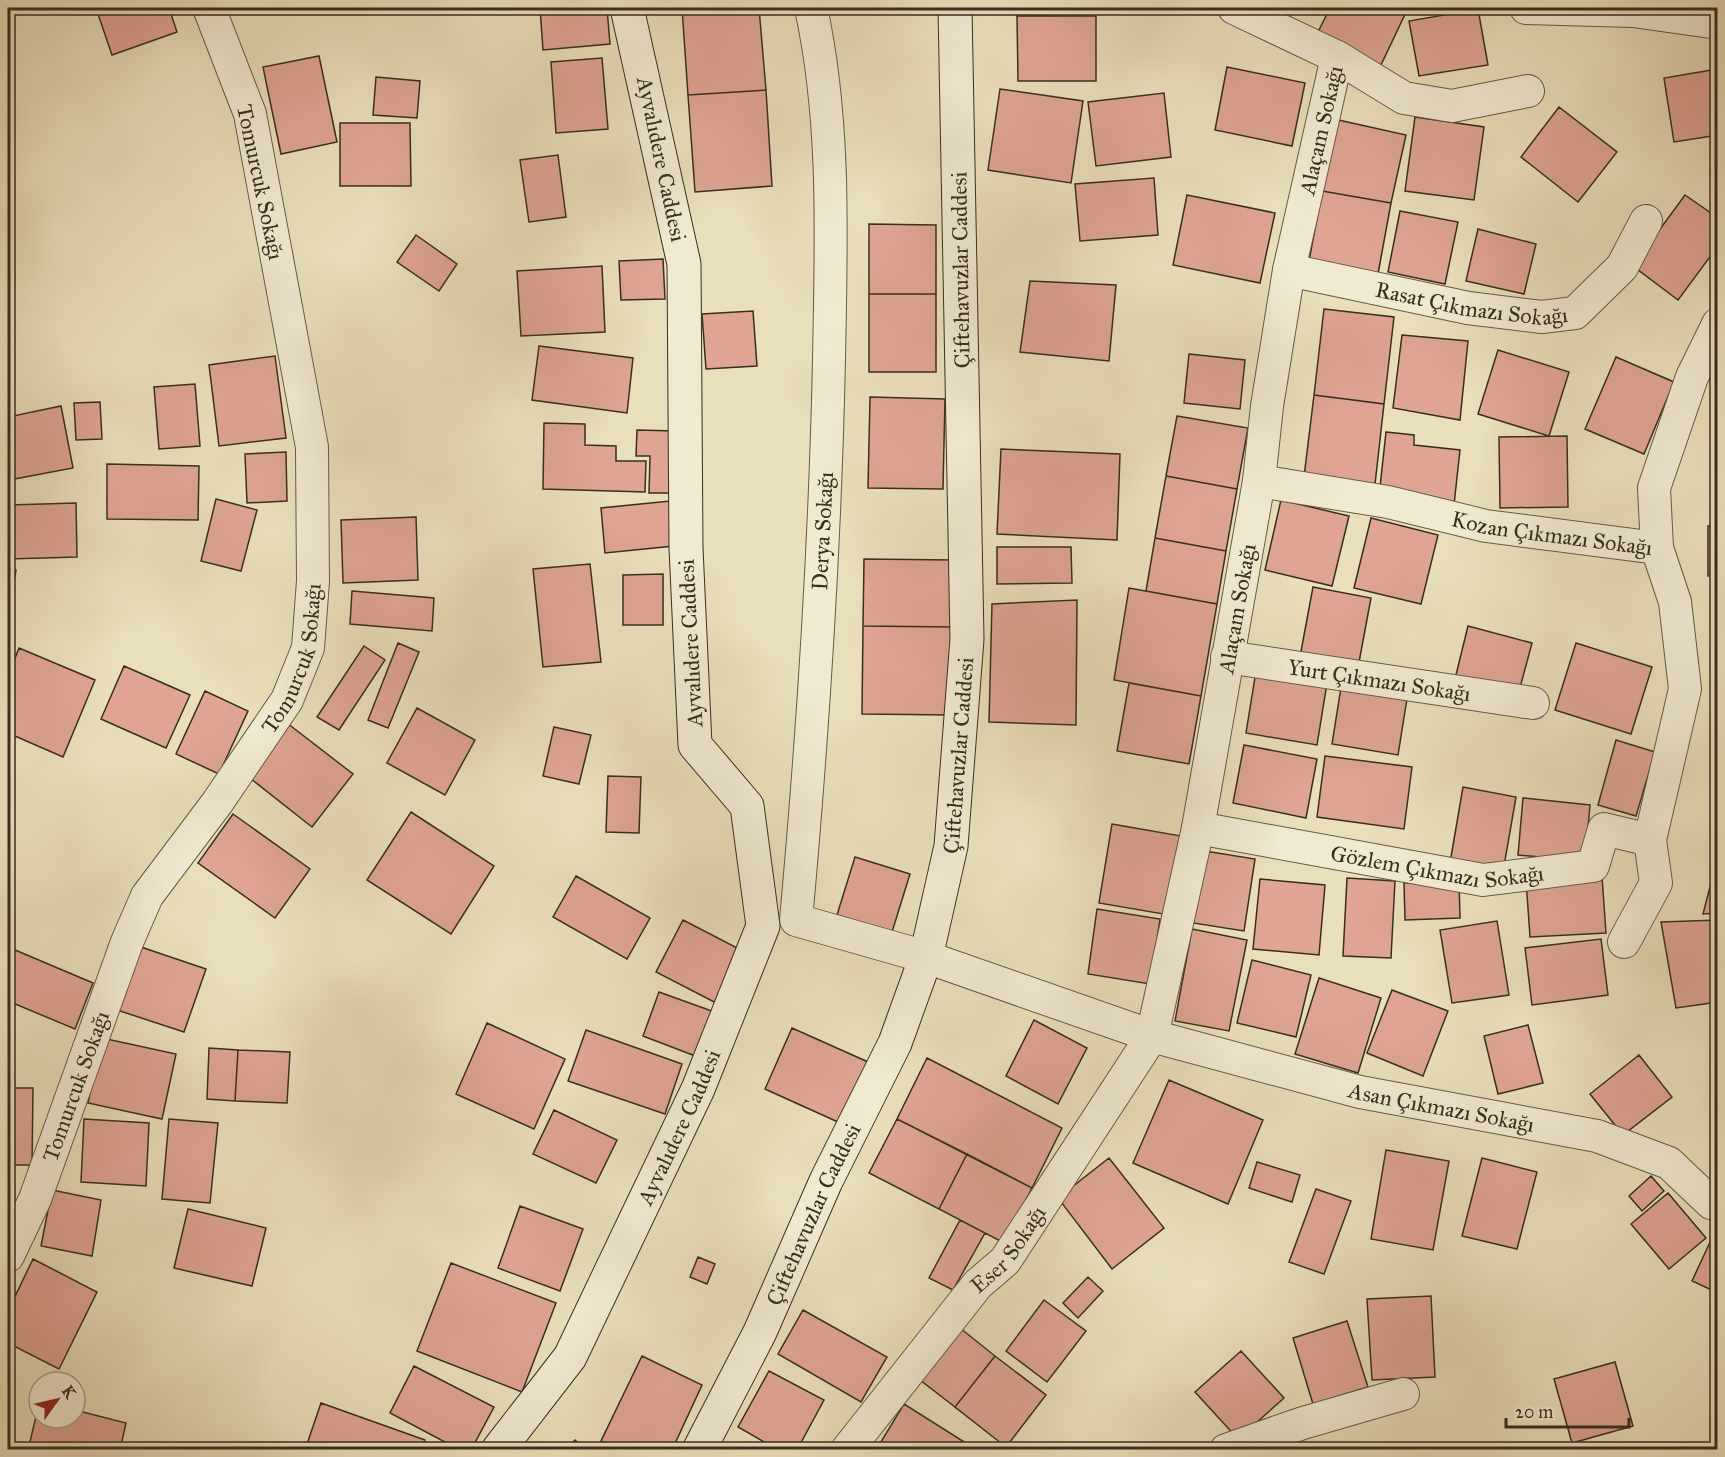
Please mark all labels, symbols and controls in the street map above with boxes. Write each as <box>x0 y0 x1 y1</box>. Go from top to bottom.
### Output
street label: Alaçam Sokağı <box>1293 63 1349 198</box>
street label: Ayvalıdere Caddesi <box>631 73 692 244</box>
street label: Tomurcuk Sokağı <box>231 102 290 262</box>
street label: Çiftehavuzlar Caddesi <box>945 171 976 369</box>
street label: Rasat Çıkmazı Sokağı <box>1373 276 1569 331</box>
street label: Derya Sokağı <box>806 471 839 591</box>
street label: Kozan Çıkmazı Sokağı <box>1449 505 1654 561</box>
street label: Alaçam Sokağı <box>1212 541 1262 677</box>
street label: Ayvalıdere Caddesi <box>673 558 708 729</box>
street label: Tomurcuk Sokağı <box>255 582 327 739</box>
street label: Yurt Çıkmazı Sokağı <box>1286 653 1473 707</box>
street label: Çiftehavuzlar Caddesi <box>937 656 980 857</box>
street label: Gözlem Çıkmazı Sokağı <box>1329 839 1545 894</box>
street label: Tomurcuk Sokağı <box>37 1007 115 1165</box>
street label: Ayvalıdere Caddesi <box>631 1046 726 1210</box>
street label: Asan Çıkmazı Sokağı <box>1344 1076 1537 1138</box>
street label: Çiftehavuzlar Caddesi <box>760 1119 867 1310</box>
street label: Eser Sokağı <box>965 1200 1052 1299</box>
north arrow <box>27 1370 87 1430</box>
text: K <box>58 1382 80 1402</box>
scale bar <box>1506 1391 1629 1429</box>
text: 20 m <box>1515 1401 1553 1423</box>

